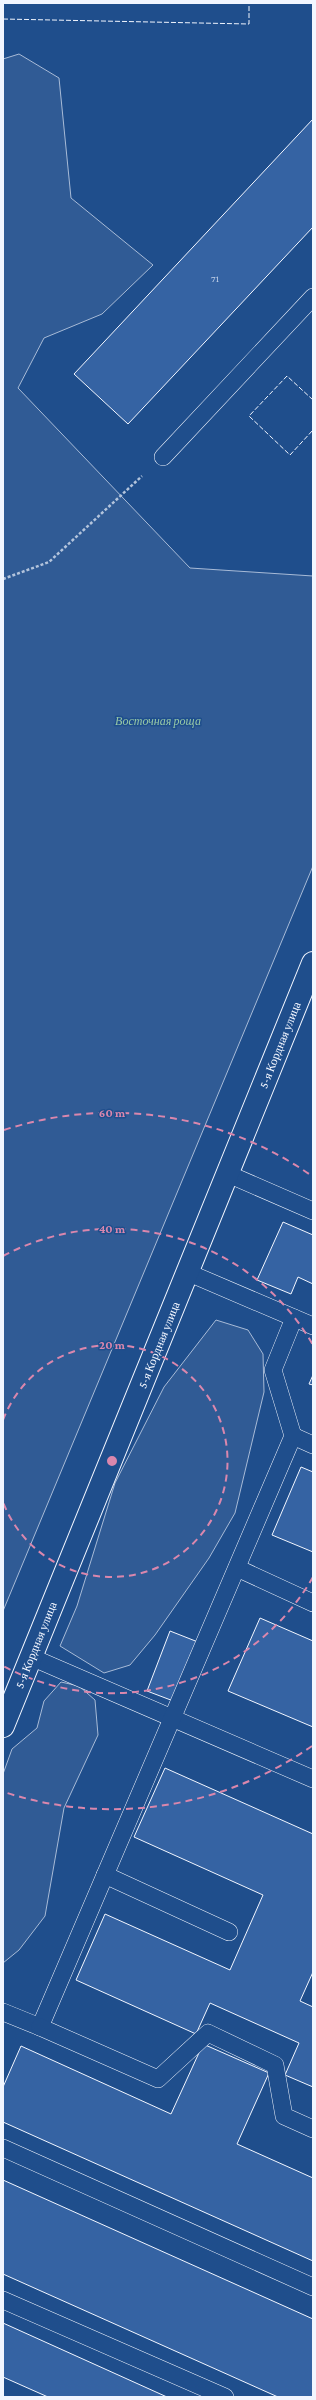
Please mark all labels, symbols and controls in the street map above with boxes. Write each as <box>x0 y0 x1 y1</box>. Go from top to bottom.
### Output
house number: 71 <box>211 273 219 284</box>
park label: Восточная роща <box>115 714 201 728</box>
street label: 5-я Кордная улица <box>256 999 304 1090</box>
text: 60 m <box>99 1106 126 1120</box>
text: 40 m <box>99 1222 126 1236</box>
street label: 5-я Кордная улица <box>135 1299 183 1390</box>
text: 20 m <box>99 1338 126 1352</box>
centre of rings <box>105 1454 119 1468</box>
street label: 5-я Кордная улица <box>12 1599 60 1690</box>

